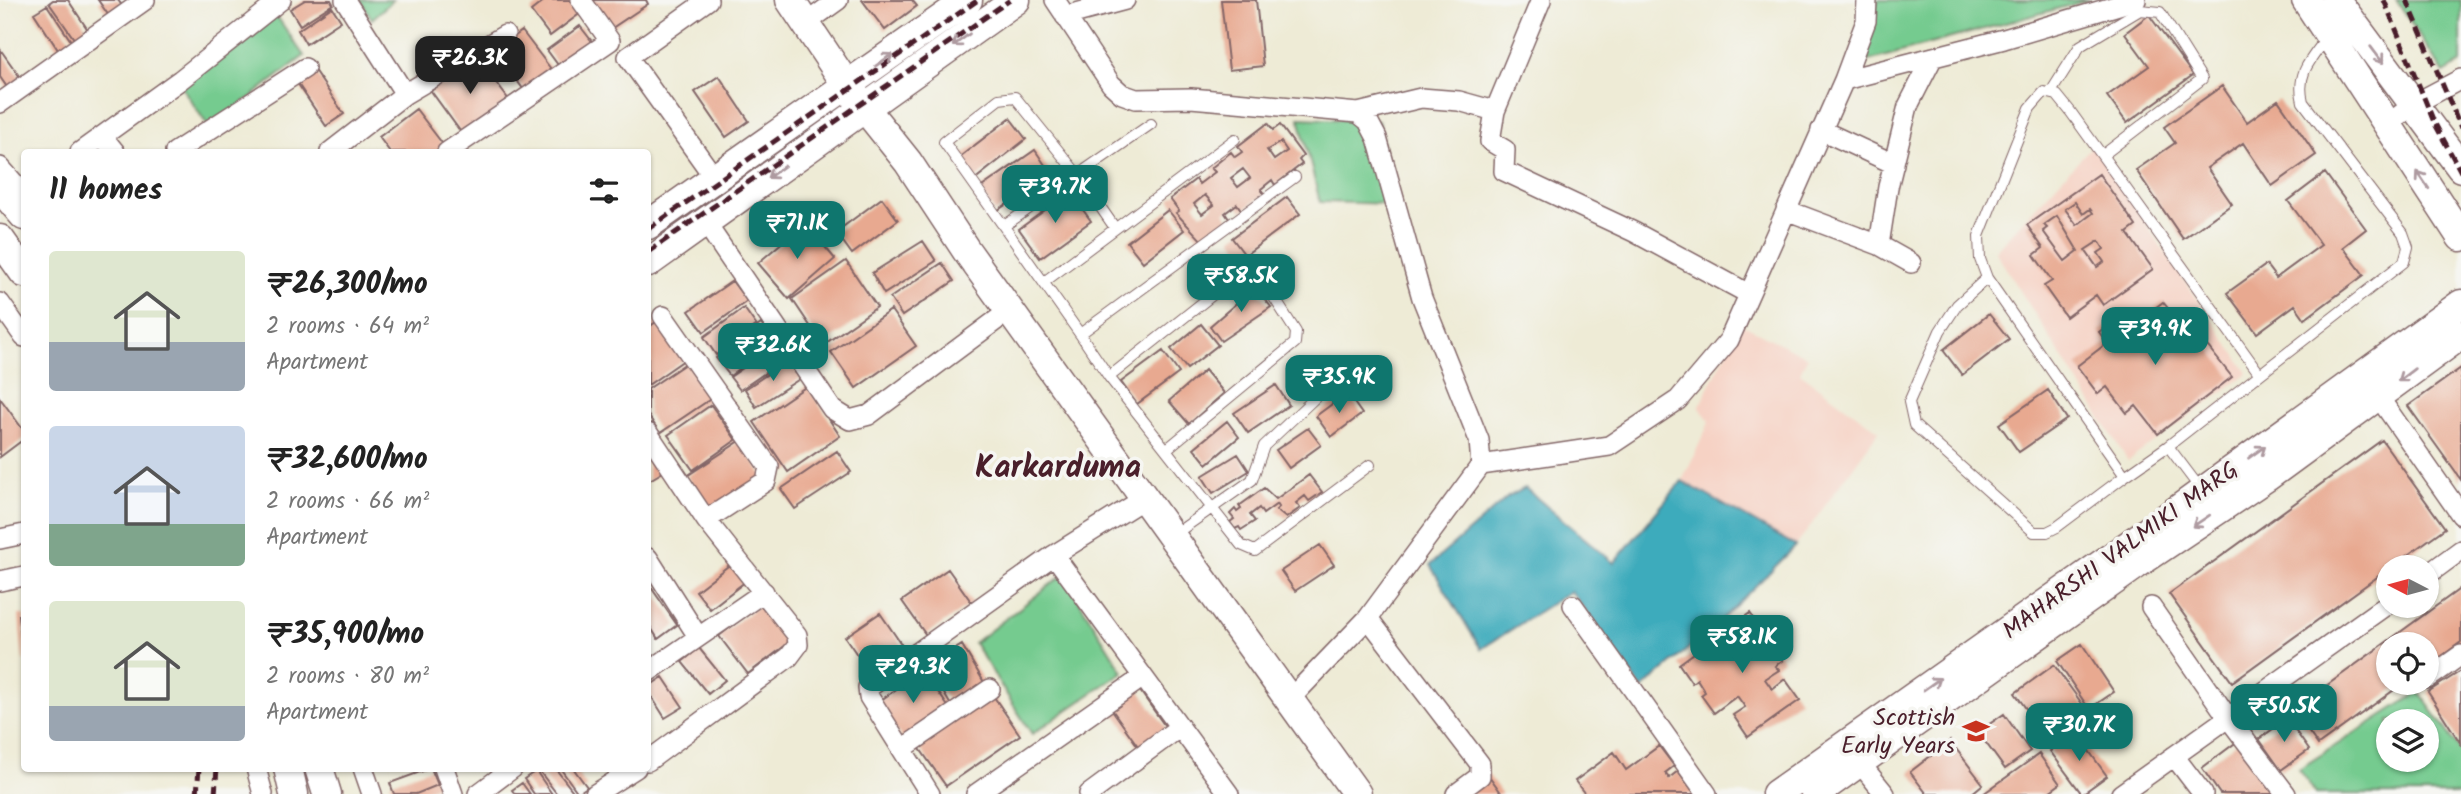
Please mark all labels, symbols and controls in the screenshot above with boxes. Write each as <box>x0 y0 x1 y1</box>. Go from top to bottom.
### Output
one-way arrow <box>952 33 971 47</box>
pin: ₹26.3K <box>413 36 527 96</box>
text: ₹26.3K <box>431 41 509 77</box>
one-way arrow <box>2369 45 2384 63</box>
one-way arrow <box>874 53 893 67</box>
one-way arrow <box>767 165 786 179</box>
pin: ₹39.7K <box>998 166 1112 225</box>
text: 11 homes <box>49 167 162 215</box>
text: ₹39.7K <box>1018 170 1092 206</box>
one-way arrow <box>2416 171 2431 190</box>
icon: filters <box>585 172 623 210</box>
pin: ₹71.1K <box>740 202 854 261</box>
text: ₹71.1K <box>765 206 829 242</box>
pin: ₹58.5K <box>1184 254 1298 314</box>
text: ₹58.5K <box>1203 259 1279 295</box>
text: ₹26,300/mo <box>266 261 428 309</box>
icon: home <box>105 279 189 363</box>
pin: ₹39.9K <box>2098 308 2212 367</box>
text: 2 rooms · 64 m² <box>266 309 429 345</box>
text: ₹39.9K <box>2117 312 2193 348</box>
pin: ₹32.6K <box>716 324 830 383</box>
text: ₹32.6K <box>734 328 812 364</box>
text: Apartment <box>266 345 368 381</box>
pin: ₹35.9K <box>1282 356 1396 415</box>
text: ₹35.9K <box>1301 360 1377 396</box>
one-way arrow <box>2397 368 2416 383</box>
text: ₹32,600/mo <box>266 436 428 484</box>
district label: Karkarduma <box>975 443 1141 494</box>
one-way arrow <box>2247 445 2266 459</box>
street label: MAHARSHI VALMIKI MARG <box>1994 452 2247 651</box>
icon: home <box>105 454 189 538</box>
text: 2 rooms · 66 m² <box>266 484 429 520</box>
one-way arrow <box>2192 514 2211 528</box>
text: Apartment <box>266 520 368 556</box>
north arrow <box>2376 555 2440 618</box>
map controls <box>2376 555 2439 772</box>
text: ₹35,900/mo <box>266 611 424 659</box>
pin: ₹58.1K <box>1685 616 1799 675</box>
text: ₹58.1K <box>1706 620 1778 656</box>
icon: home <box>105 629 189 713</box>
button: locate <box>2376 632 2439 695</box>
pin: ₹29.3K <box>856 646 970 705</box>
text: ₹29.3K <box>875 650 951 686</box>
text: 2 rooms · 80 m² <box>266 659 429 695</box>
one-way arrow <box>1922 677 1941 691</box>
pin: ₹50.5K <box>2227 684 2341 744</box>
text: ₹50.5K <box>2247 689 2321 725</box>
text: Apartment <box>266 695 368 731</box>
place label: Scottish Early Years <box>1841 699 1955 766</box>
pin: ₹30.7K <box>2022 704 2136 763</box>
text: ₹30.7K <box>2042 708 2116 744</box>
button: layers <box>2376 709 2439 772</box>
school or university icon: Scottish Early Years <box>1961 716 1991 746</box>

